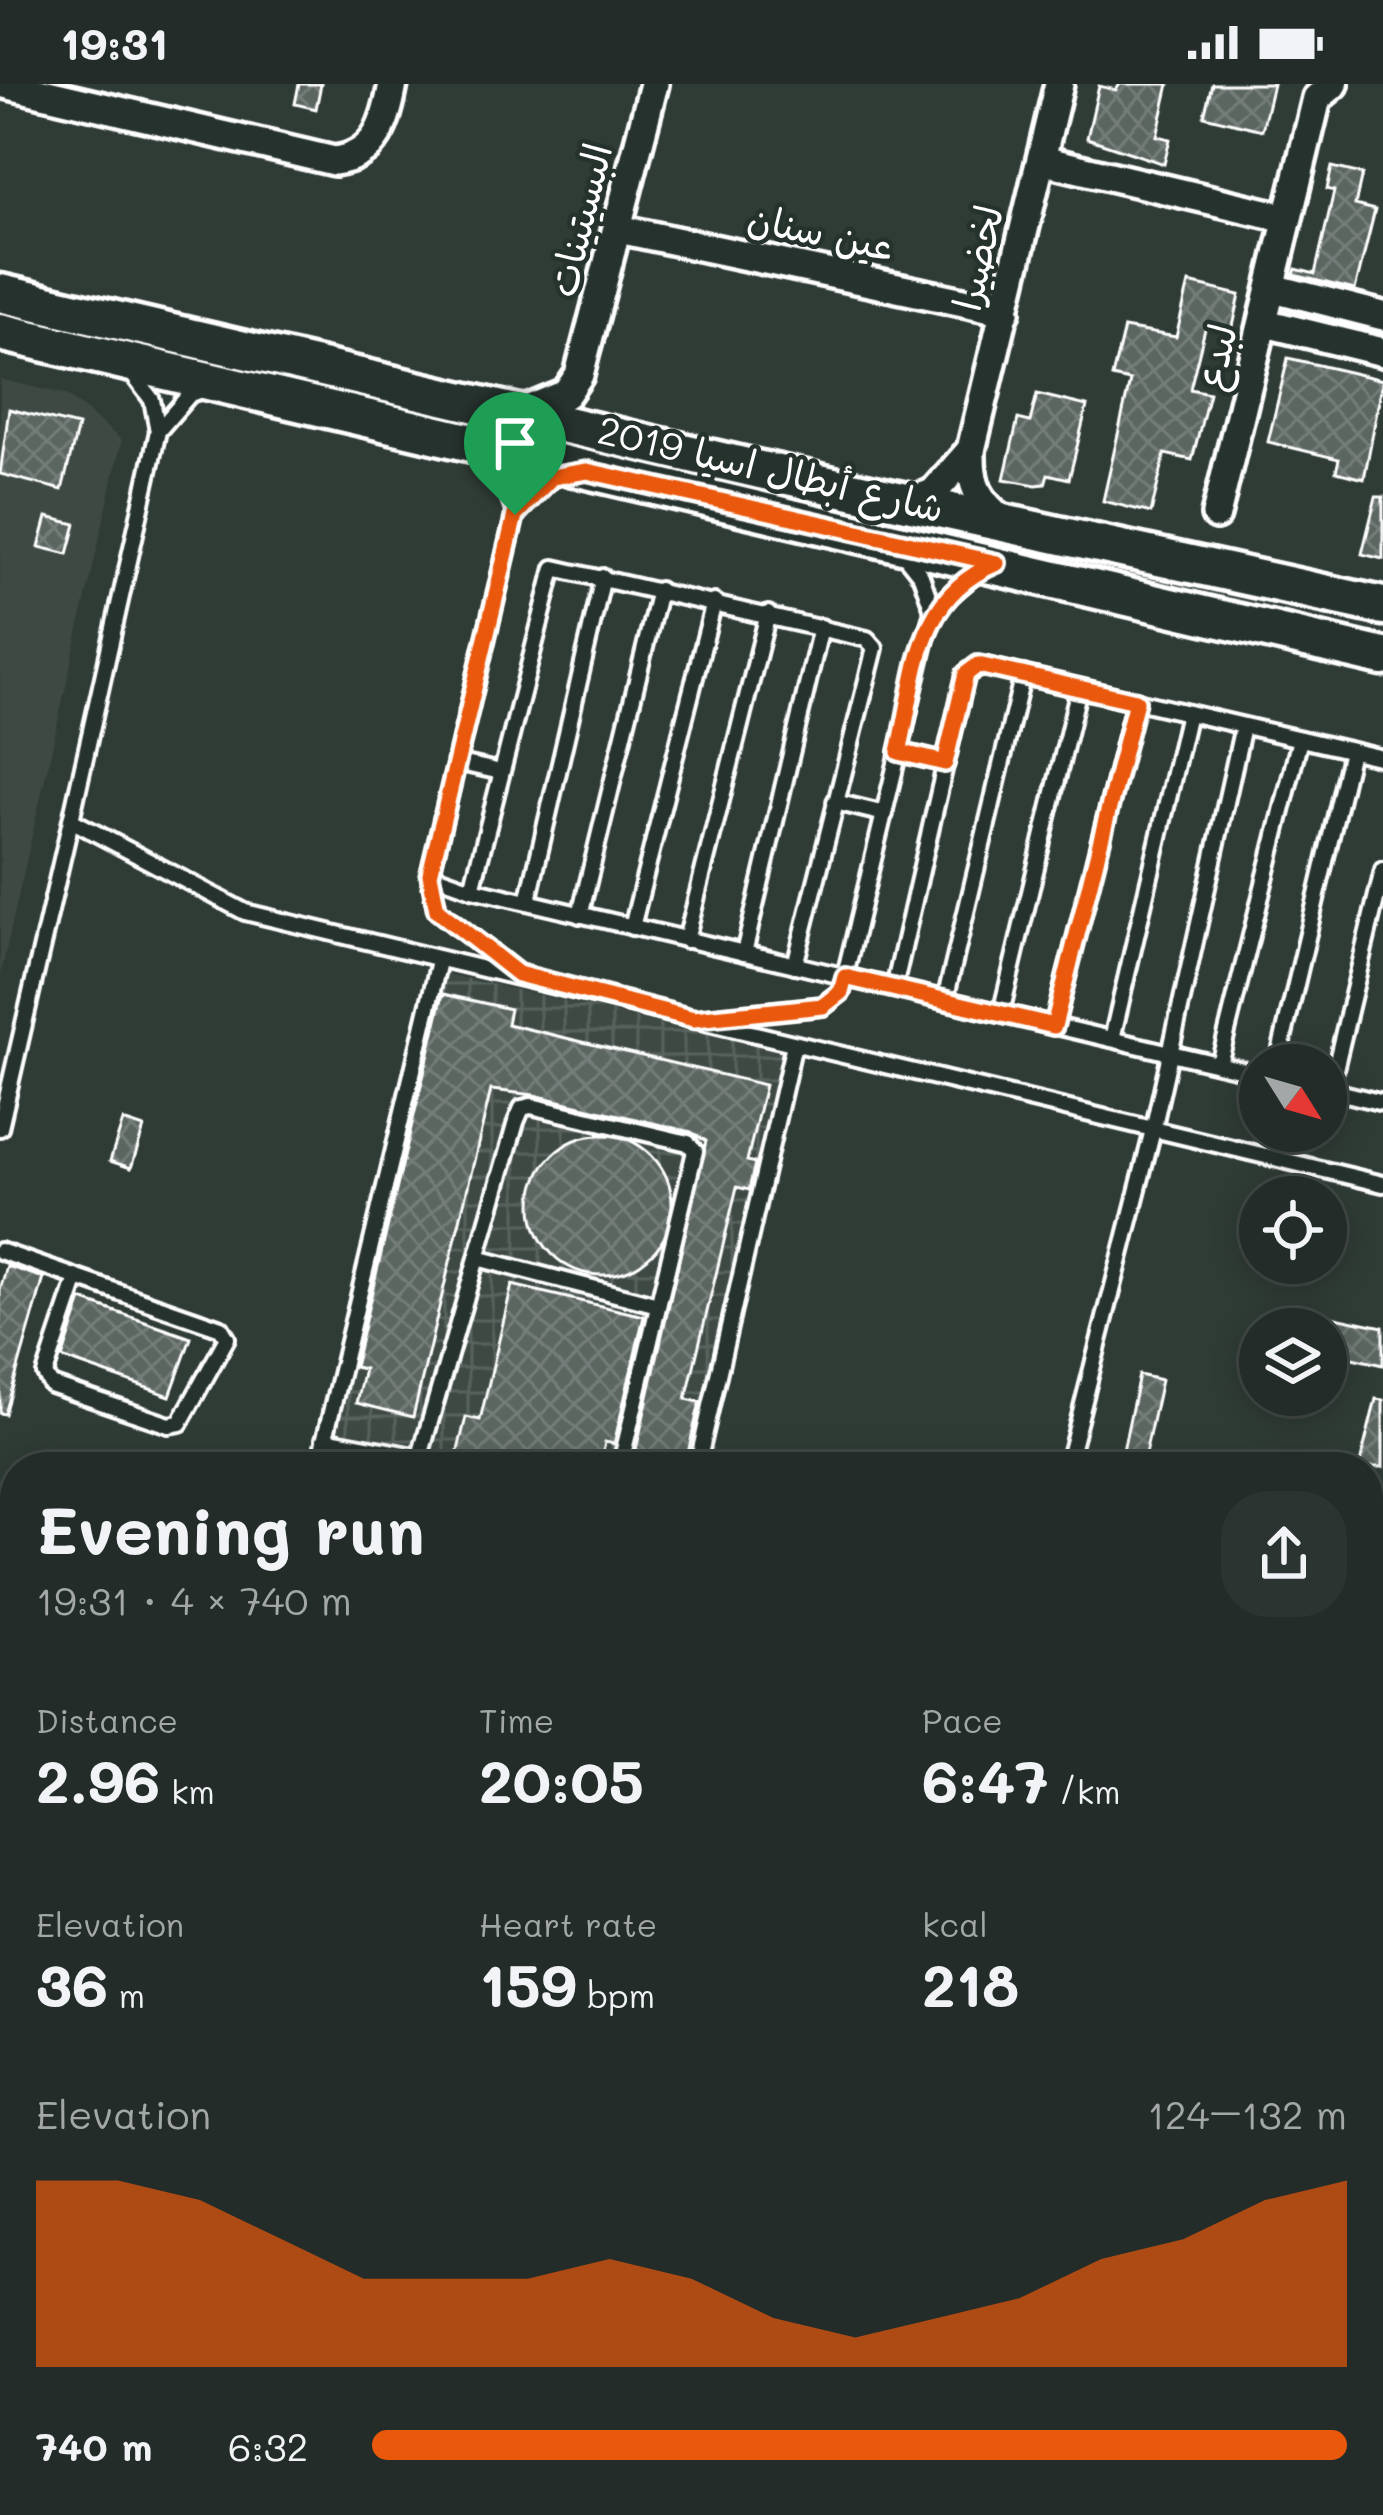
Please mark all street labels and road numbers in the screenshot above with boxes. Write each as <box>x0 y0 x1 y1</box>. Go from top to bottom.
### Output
street label: البسيتينات <box>535 138 622 302</box>
street label: عين سنان <box>743 190 899 271</box>
street label: لخضيرا <box>940 200 1013 315</box>
street label: لبدع <box>1182 319 1251 396</box>
street label: شارع أبطال اسيا 2019 <box>592 403 949 536</box>

